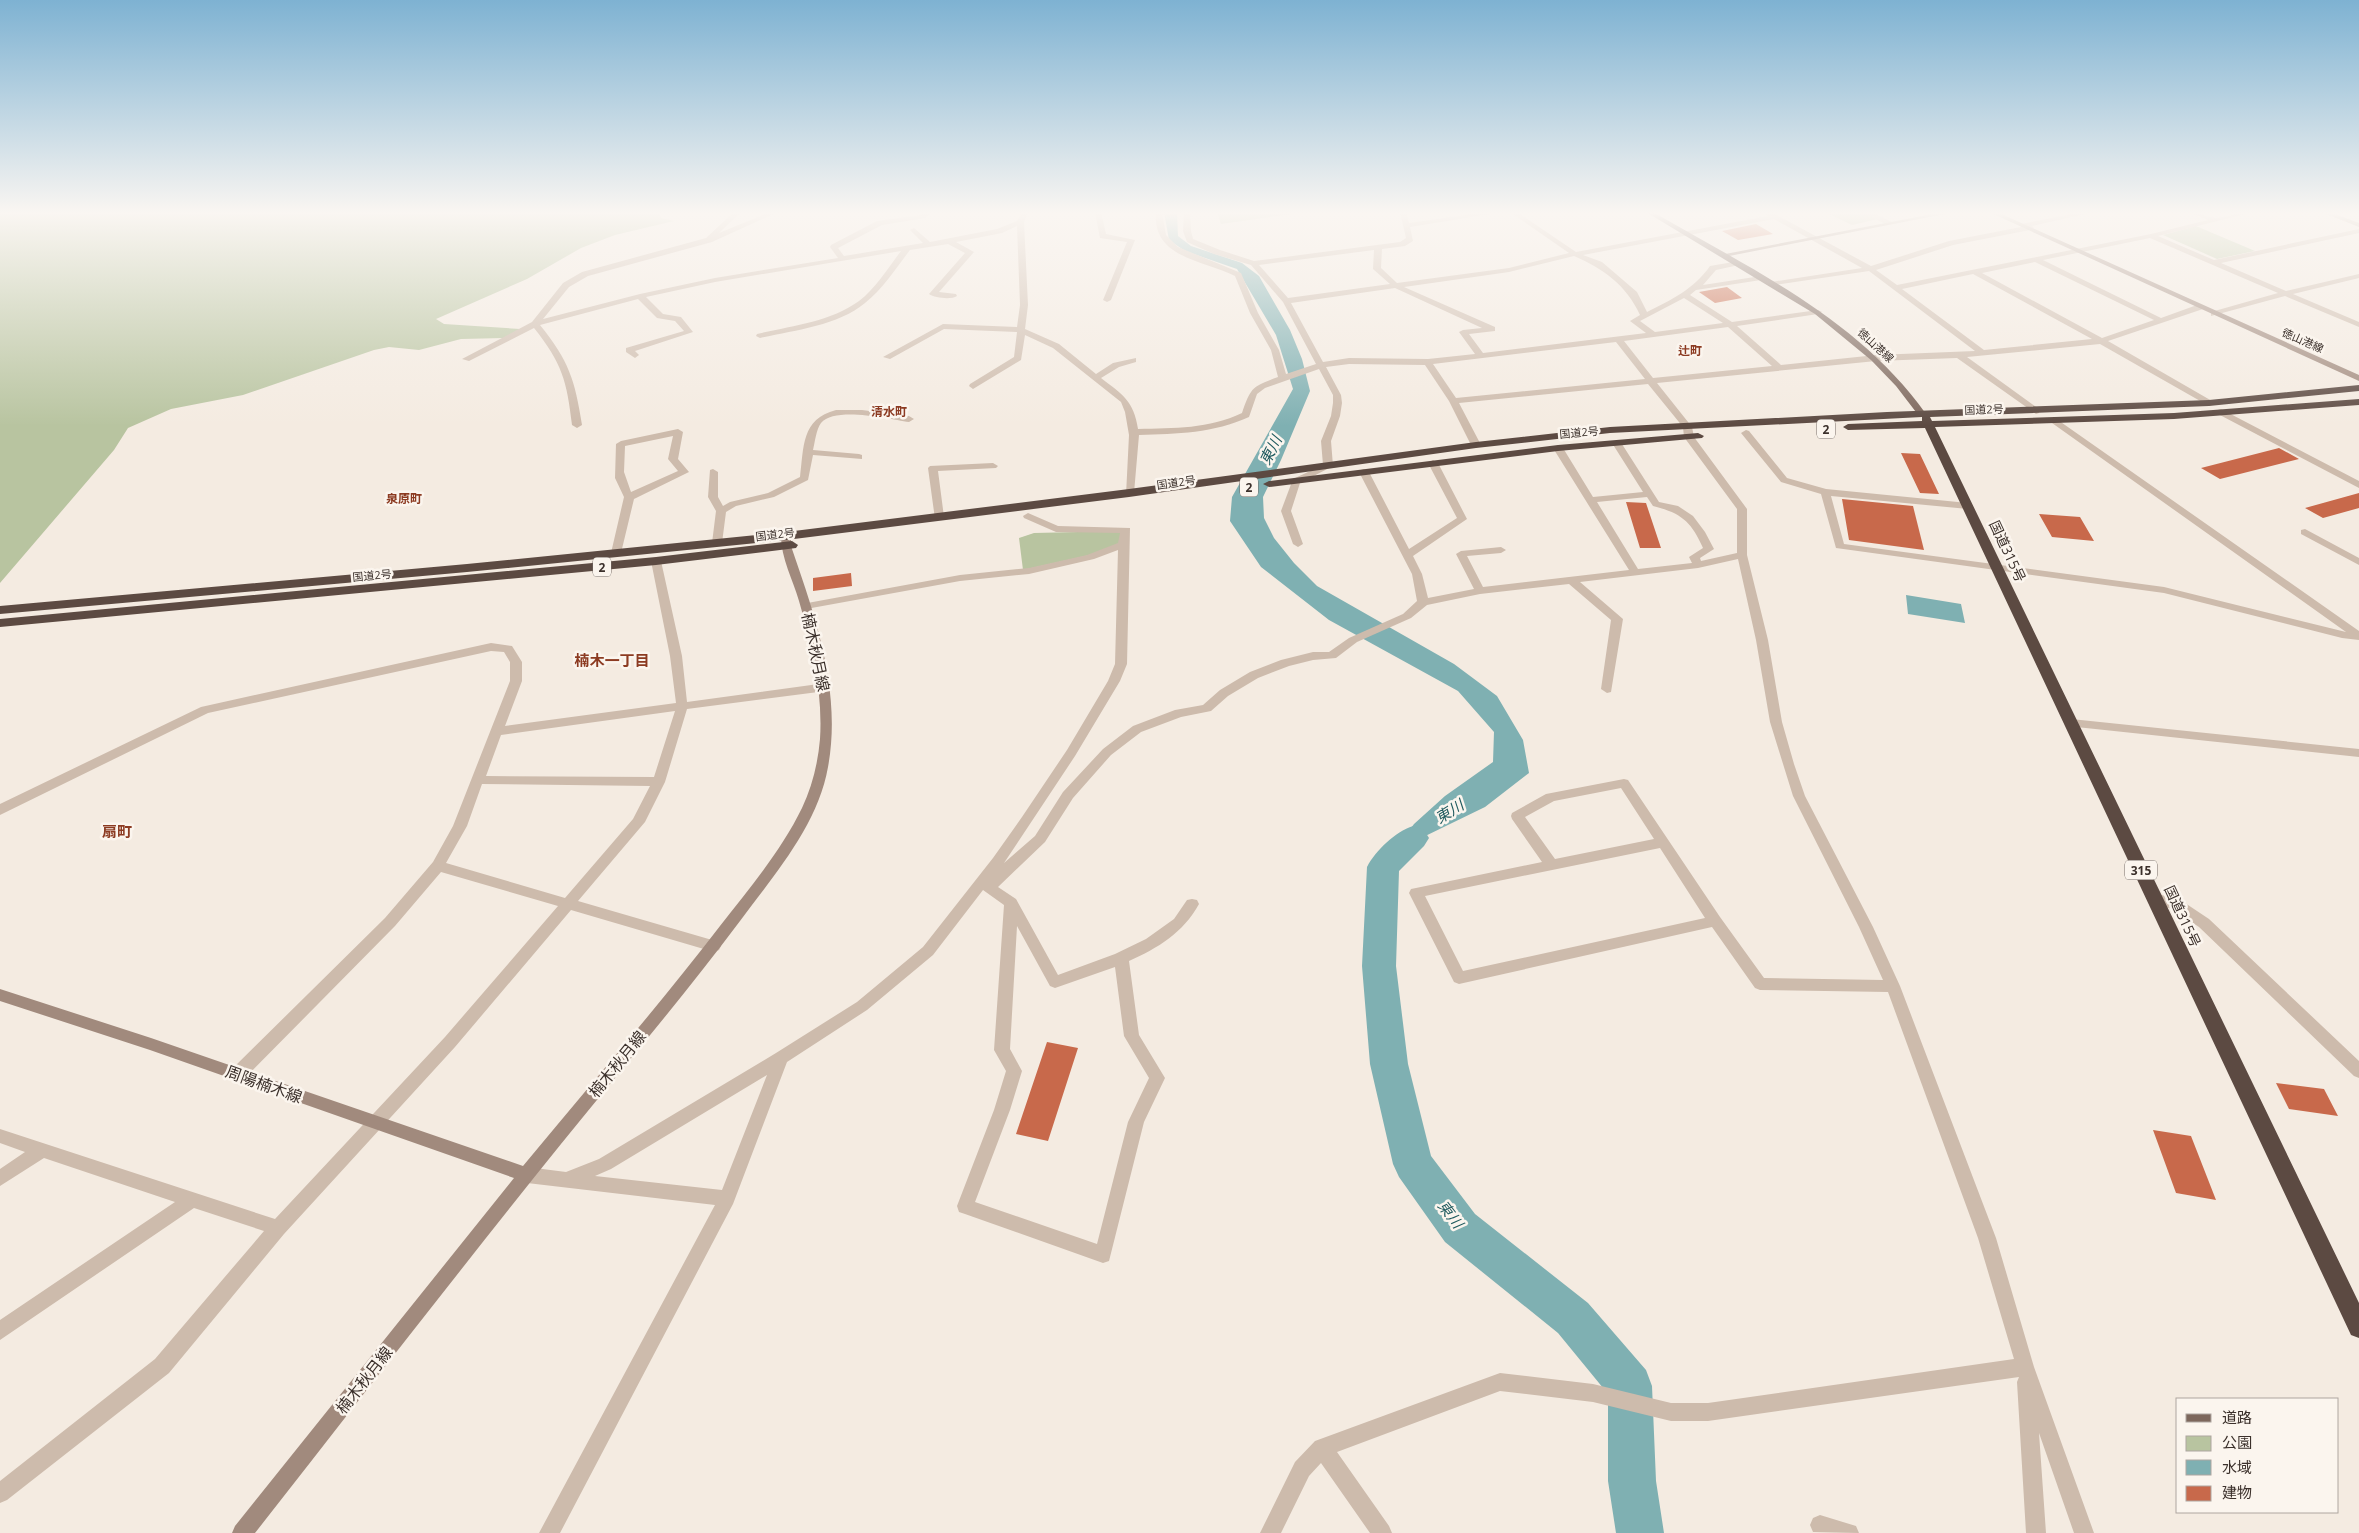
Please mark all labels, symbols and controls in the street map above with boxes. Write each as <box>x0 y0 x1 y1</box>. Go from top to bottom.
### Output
street label: 徳山港線 <box>2280 324 2326 356</box>
street label: 徳山港線 <box>1855 325 1897 365</box>
district label: 辻町 <box>1678 342 1702 359</box>
street label: 国道2号 <box>1964 401 2004 417</box>
district label: 清水町 <box>871 403 907 420</box>
road number: 2 <box>1817 419 1835 438</box>
street label: 国道2号 <box>1559 423 1599 441</box>
water label: 東川 <box>1254 430 1286 468</box>
street label: 国道2号 <box>1155 472 1197 492</box>
road number: 2 <box>1240 478 1258 497</box>
district label: 泉原町 <box>386 490 422 507</box>
street label: 国道315号 <box>1985 517 2031 585</box>
street label: 国道2号 <box>755 524 795 544</box>
road number: 2 <box>593 558 611 576</box>
street label: 国道2号 <box>352 566 392 584</box>
street label: 楠木秋月線 <box>797 611 835 693</box>
district label: 楠木一丁目 <box>574 650 650 670</box>
water label: 東川 <box>1431 794 1469 827</box>
district label: 扇町 <box>102 821 132 841</box>
road number: 315 <box>2125 860 2157 880</box>
street label: 国道315号 <box>2160 882 2206 950</box>
street label: 楠木秋月線 <box>583 1026 651 1102</box>
street label: 周陽楠木線 <box>223 1060 305 1108</box>
water label: 東川 <box>1434 1196 1469 1234</box>
street label: 楠木秋月線 <box>331 1342 397 1418</box>
legend <box>2176 1398 2339 1513</box>
text: 道路 <box>2222 1407 2252 1427</box>
text: 公園 <box>2222 1432 2252 1452</box>
text: 水域 <box>2222 1457 2252 1477</box>
text: 建物 <box>2222 1482 2252 1502</box>

